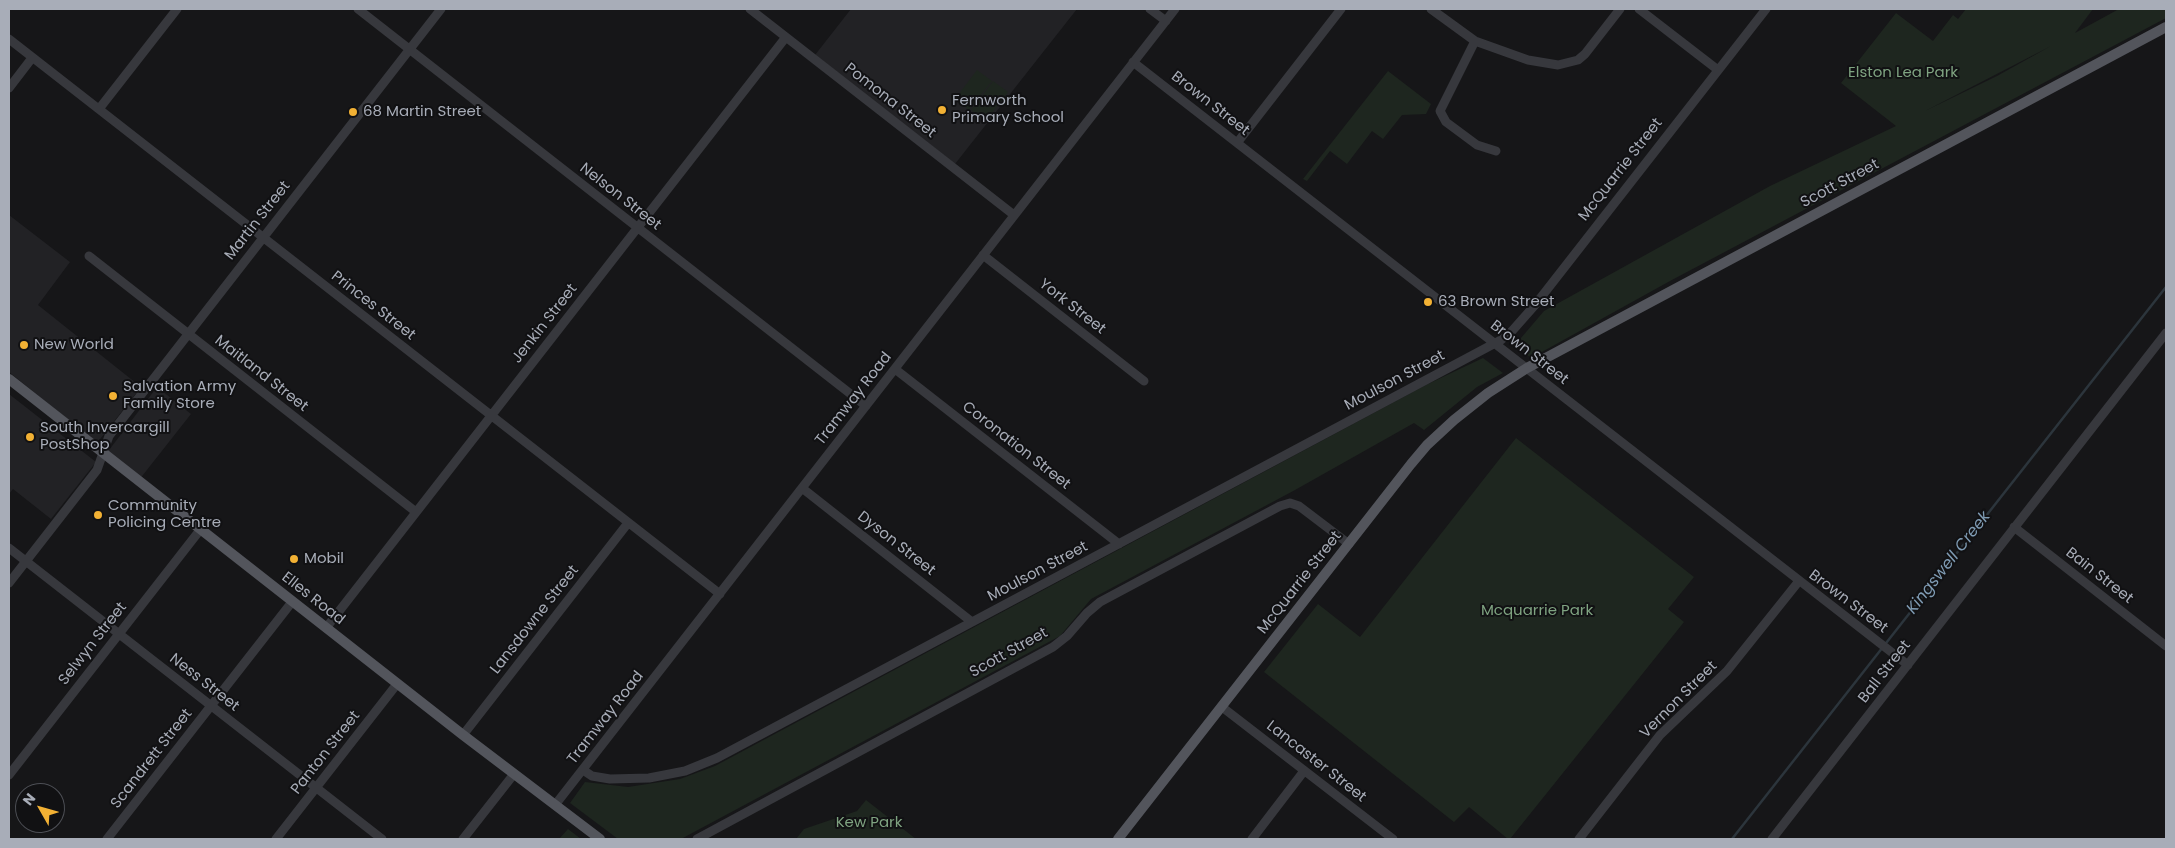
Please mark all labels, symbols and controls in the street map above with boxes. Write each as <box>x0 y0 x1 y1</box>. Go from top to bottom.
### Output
street label: Pomona Street <box>841 60 939 142</box>
park label: Elston Lea Park <box>1848 64 1958 82</box>
street label: Brown Street <box>1167 68 1253 140</box>
place label: Fernworth Primary School <box>952 92 1064 127</box>
place label: 68 Martin Street <box>363 103 481 121</box>
marker: Fernworth Primary School <box>936 104 948 116</box>
marker: 68 Martin Street <box>347 106 359 118</box>
street label: McQuarrie Street <box>1575 115 1667 225</box>
street label: Scott Street <box>1798 156 1882 212</box>
street label: Nelson Street <box>576 160 664 234</box>
street label: Martin Street <box>222 178 294 264</box>
street label: Princes Street <box>327 268 419 344</box>
street label: York Street <box>1035 275 1109 339</box>
street label: Jenkin Street <box>508 281 582 367</box>
place label: 63 Brown Street <box>1438 293 1555 311</box>
marker: 63 Brown Street <box>1422 296 1434 308</box>
street label: Brown Street <box>1486 317 1572 389</box>
street label: Maitland Street <box>211 332 311 416</box>
place label: New World <box>34 336 114 354</box>
marker: New World <box>18 339 30 351</box>
street label: Moulson Street <box>1342 347 1448 415</box>
street label: Tramway Road <box>812 349 896 449</box>
place label: Salvation Army Family Store <box>123 378 236 413</box>
marker: Salvation Army Family Store <box>107 390 119 402</box>
street label: Coronation Street <box>958 398 1074 494</box>
place label: South Invercargill PostShop <box>40 419 170 454</box>
marker: South Invercargill PostShop <box>24 431 36 443</box>
place label: Community Policing Centre <box>108 497 221 532</box>
street label: Dyson Street <box>853 508 939 580</box>
water label: Kingswell Creek <box>1903 508 1995 618</box>
marker: Community Policing Centre <box>92 509 104 521</box>
street label: McQuarrie Street <box>1254 528 1346 638</box>
street label: Moulson Street <box>985 538 1091 606</box>
street label: Bain Street <box>2062 544 2136 608</box>
place label: Mobil <box>304 550 344 568</box>
marker: Mobil <box>288 553 300 565</box>
street label: Lansdowne Street <box>487 562 583 678</box>
street label: Brown Street <box>1805 566 1891 638</box>
street label: Elles Road <box>278 569 348 629</box>
street label: Selwyn Street <box>55 599 131 689</box>
park label: Mcquarrie Park <box>1481 602 1593 620</box>
street label: Scott Street <box>967 624 1051 682</box>
street label: Ball Street <box>1855 637 1915 707</box>
street label: Ness Street <box>166 650 242 716</box>
street label: Vernon Street <box>1637 658 1721 742</box>
street label: Tramway Road <box>564 668 648 768</box>
street label: Scandrett Street <box>107 706 197 812</box>
street label: Panton Street <box>288 708 364 798</box>
street label: Lancaster Street <box>1263 717 1369 807</box>
north arrow <box>15 783 65 833</box>
text: N <box>18 789 40 810</box>
park label: Kew Park <box>836 814 902 832</box>

